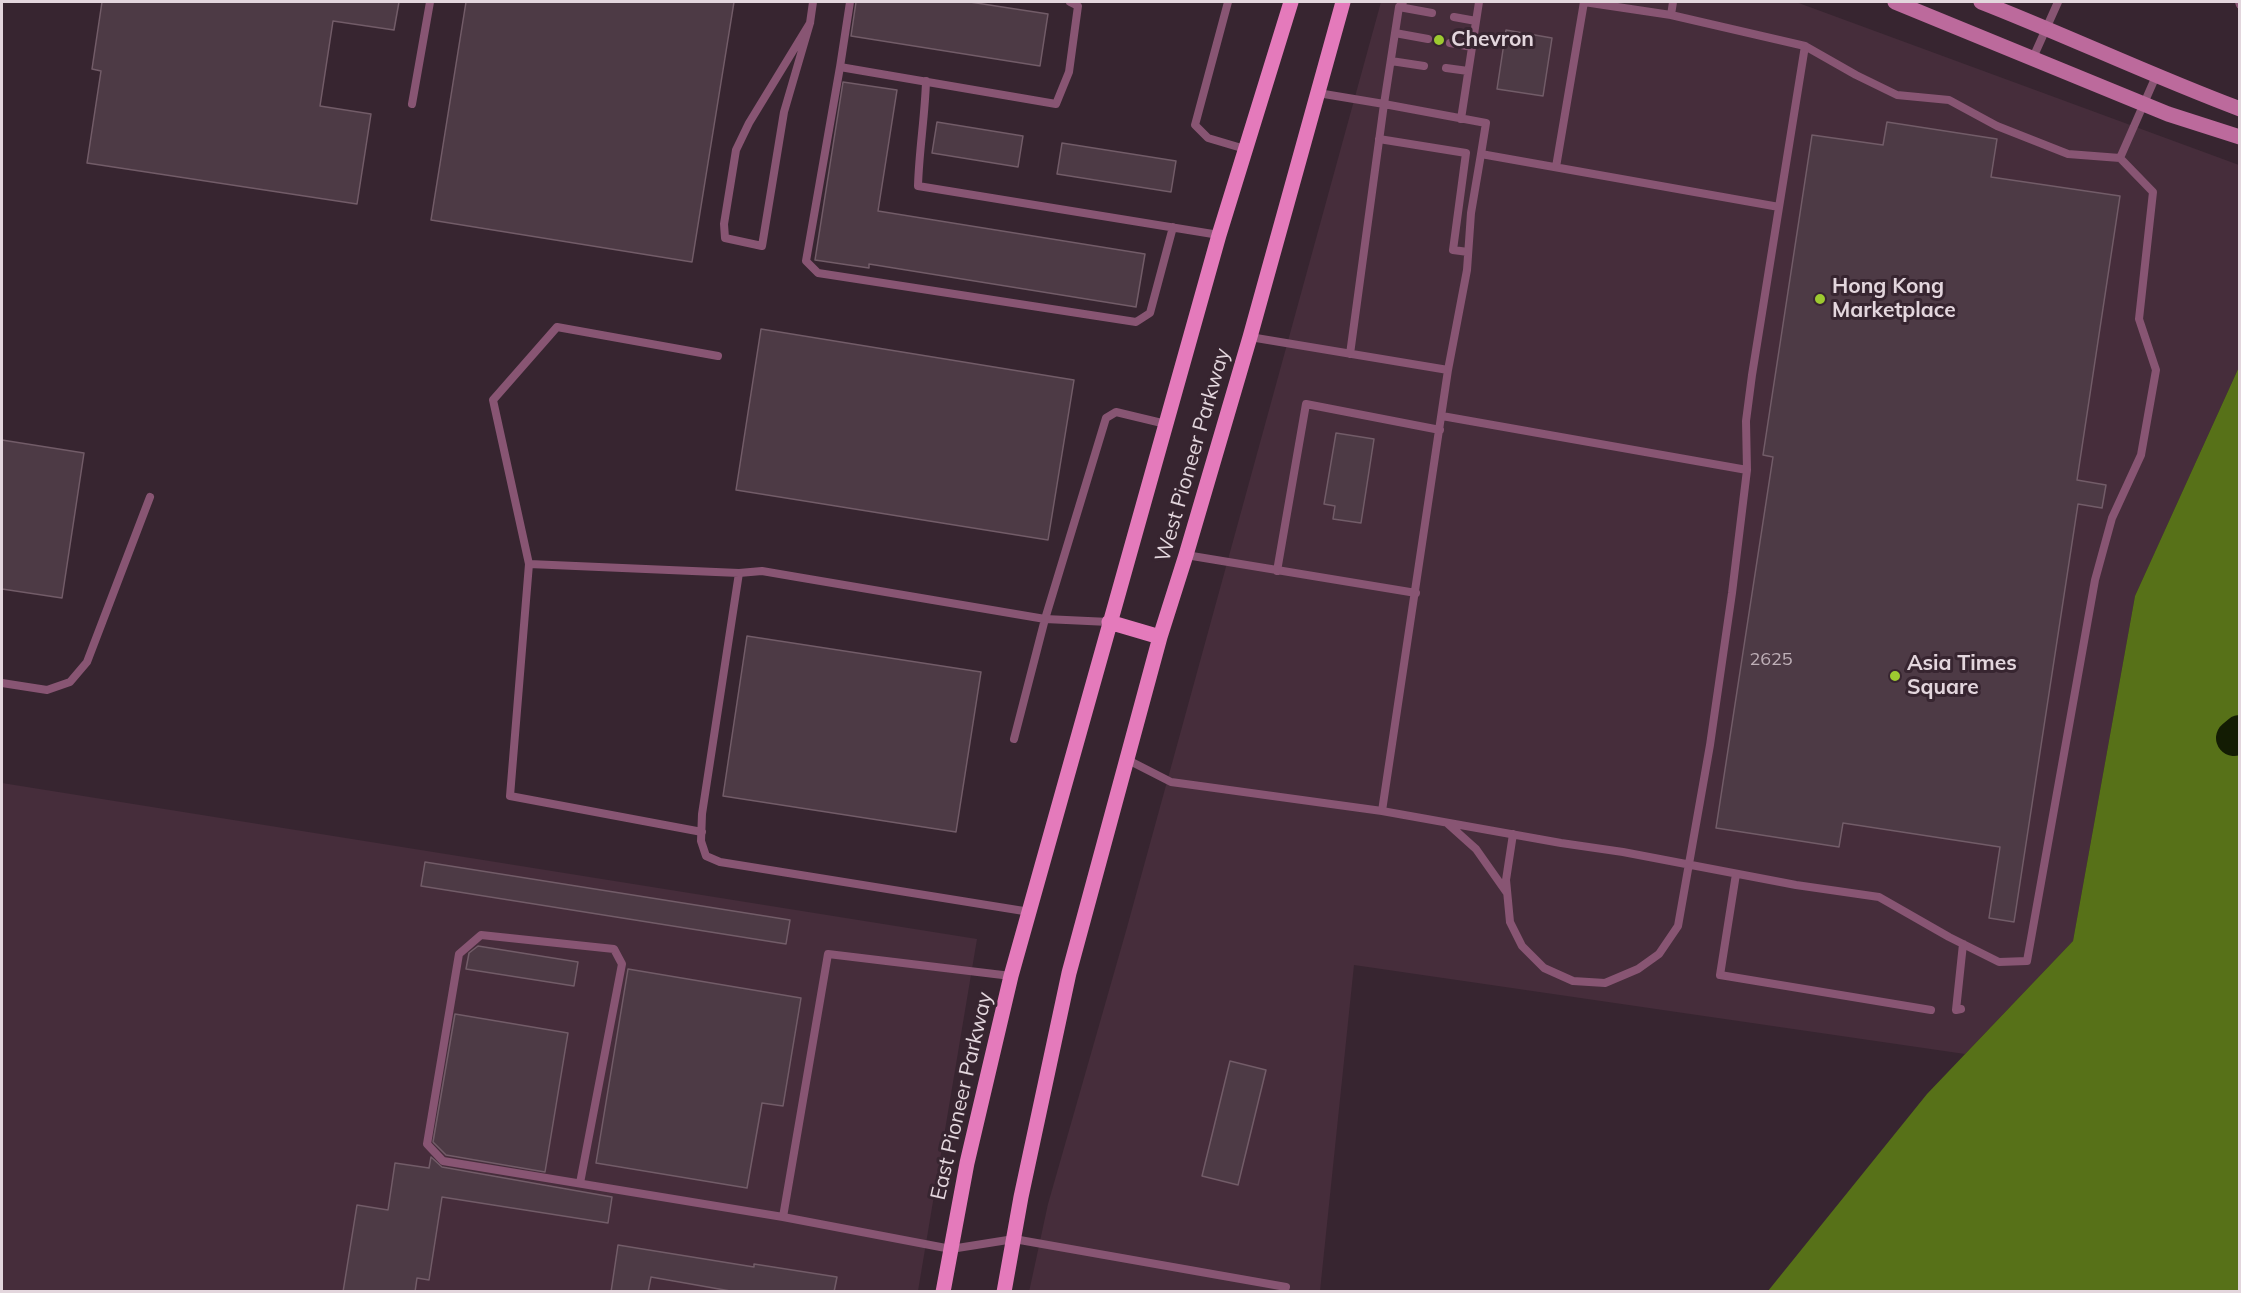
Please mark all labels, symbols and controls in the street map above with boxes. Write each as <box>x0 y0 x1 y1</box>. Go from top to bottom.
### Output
place label: Chevron <box>1451 27 1534 53</box>
marker: Chevron <box>1432 33 1446 47</box>
place label: Hong Kong Marketplace <box>1832 274 1956 324</box>
marker: Hong Kong Marketplace <box>1813 292 1827 306</box>
street label: West Pioneer Parkway <box>1150 345 1236 565</box>
house number: 2625 <box>1749 649 1793 671</box>
place label: Asia Times Square <box>1907 651 2017 701</box>
marker: Asia Times Square <box>1888 669 1902 683</box>
street label: East Pioneer Parkway <box>926 990 998 1202</box>

